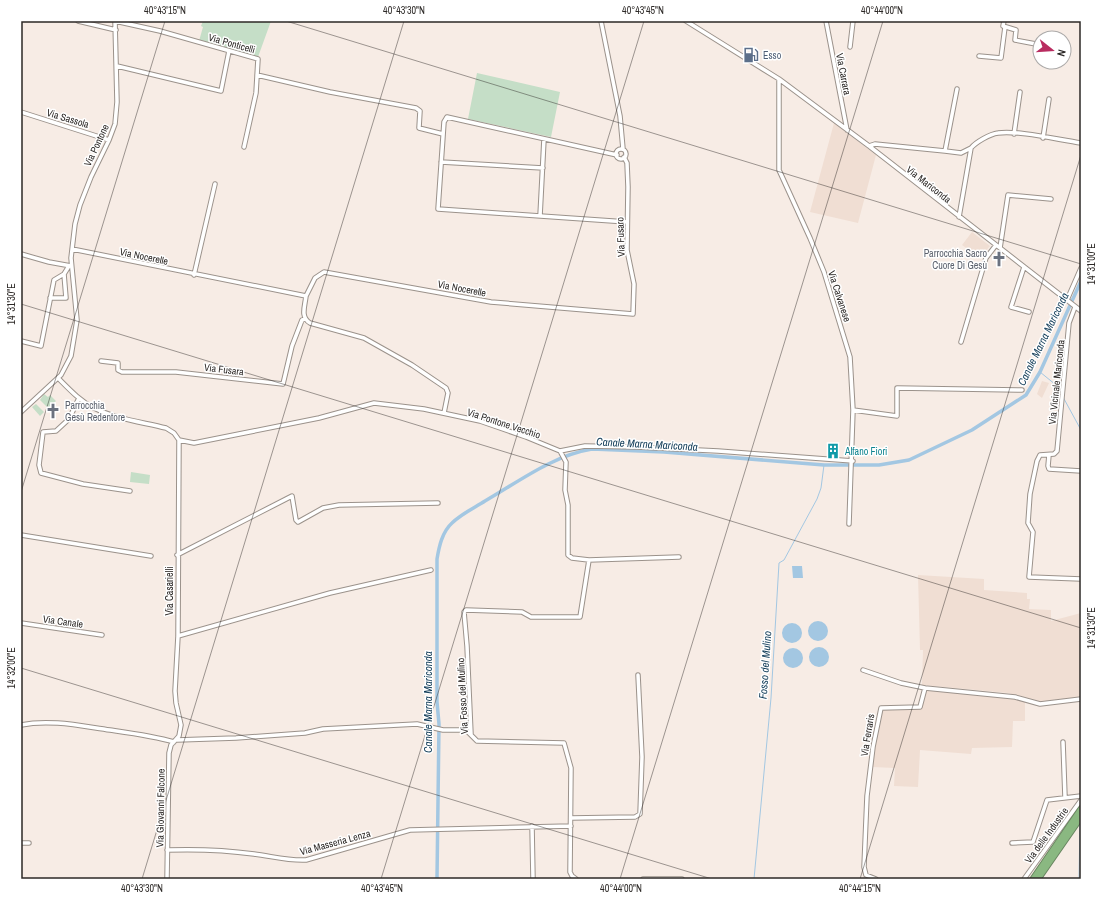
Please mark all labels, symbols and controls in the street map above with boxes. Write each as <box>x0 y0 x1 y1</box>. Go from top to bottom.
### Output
text: 40°43'15"N <box>144 4 186 17</box>
text: 40°43'30"N <box>383 4 425 17</box>
text: 40°43'45"N <box>622 4 664 17</box>
text: 40°44'00"N <box>861 4 903 17</box>
north arrow <box>1032 30 1072 70</box>
street label: Via Ponticelli <box>207 31 257 56</box>
fuel station icon: Esso <box>742 46 760 64</box>
text: N <box>1054 48 1069 58</box>
place label: Esso <box>763 49 782 62</box>
street label: Via Carrara <box>833 52 854 96</box>
street label: Via Sassola <box>45 106 91 131</box>
street label: Via Pontone <box>81 122 112 168</box>
street label: Via Mariconda <box>904 163 954 206</box>
street label: Via Fusaro <box>613 216 628 257</box>
text: 14°31'00"E <box>1085 243 1098 285</box>
street label: Via Nocerelle <box>119 245 170 268</box>
place label: Parrocchia Sacro Cuore Di Gesù <box>924 247 987 272</box>
church icon: Parrocchia Sacro Cuore Di Gesù <box>990 250 1008 268</box>
street label: Via Calvanese <box>825 269 854 324</box>
street label: Via Nocerelle <box>437 277 488 300</box>
text: 14°31'30"E <box>5 283 18 325</box>
water label: Canale Marna Mariconda <box>1014 290 1072 388</box>
street label: Via Vicinale Mariconda <box>1046 339 1067 425</box>
street label: Via Fusara <box>203 361 245 378</box>
place label: Parrocchia Gesù Redentore <box>65 399 126 424</box>
church icon: Parrocchia Gesù Redentore <box>44 402 62 420</box>
street label: Via Pontone Vecchio <box>465 405 543 442</box>
water label: Canale Marna Mariconda <box>596 434 698 454</box>
building icon: Alfano Fiori <box>824 442 842 460</box>
place label: Alfano Fiori <box>844 445 887 458</box>
street label: Via Casarielli <box>163 566 176 616</box>
text: 14°31'30"E <box>1085 607 1098 649</box>
street label: Via Canale <box>42 612 84 631</box>
water label: Fosso del Mulino <box>756 630 774 700</box>
text: 14°32'00"E <box>5 647 18 689</box>
water label: Canale Marna Mariconda <box>421 651 435 753</box>
street label: Via Fosso del Mulino <box>454 657 471 735</box>
street label: Via Ferraris <box>858 713 877 757</box>
street label: Via Giovanni Falcone <box>153 768 168 848</box>
street label: Via delle Industrie <box>1022 804 1071 866</box>
street label: Via Masseria Lenza <box>298 827 372 858</box>
text: 40°43'30"N <box>121 882 163 895</box>
text: 40°43'45"N <box>361 882 403 895</box>
text: 40°44'00"N <box>600 882 642 895</box>
text: 40°44'15"N <box>839 882 881 895</box>

